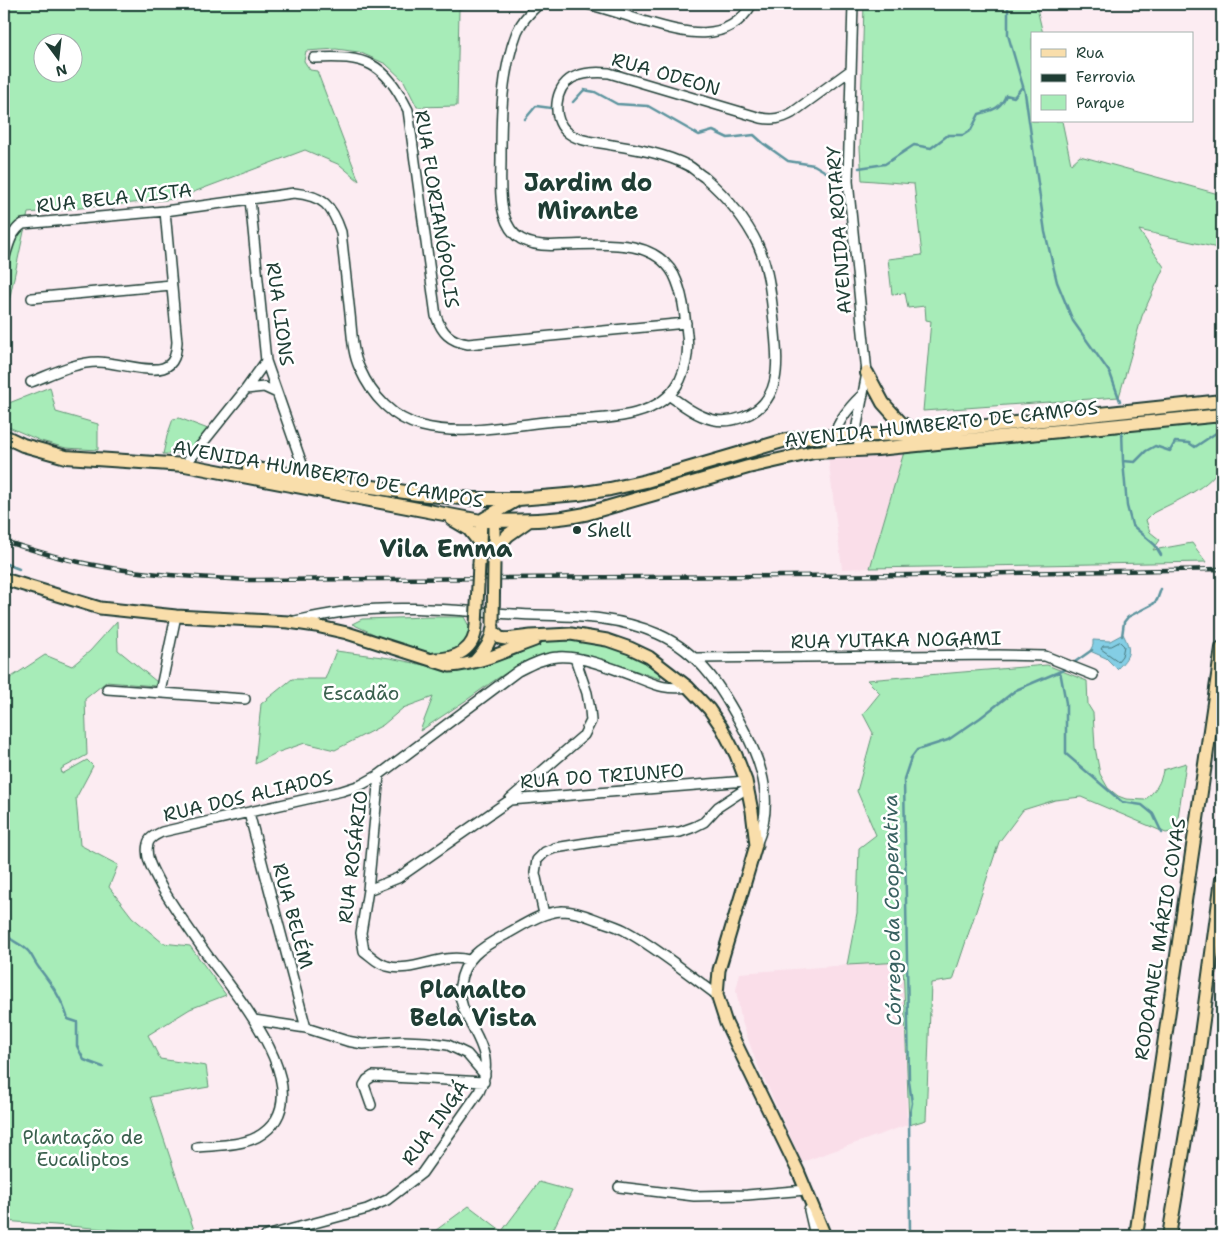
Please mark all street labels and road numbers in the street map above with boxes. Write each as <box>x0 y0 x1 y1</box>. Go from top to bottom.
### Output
street label: RUA ODEON <box>609 47 723 101</box>
street label: RUA FLORIANÓPOLIS <box>409 108 466 310</box>
street label: AVENIDA ROTARY <box>821 144 857 315</box>
street label: RUA BELA VISTA <box>35 177 193 219</box>
street label: RUA LIONS <box>260 261 300 367</box>
street label: AVENIDA HUMBERTO DE CAMPOS <box>783 395 1099 453</box>
street label: AVENIDA HUMBERTO DE CAMPOS <box>171 434 485 514</box>
street label: RUA YUTAKA NOGAMI <box>791 626 1001 654</box>
street label: RUA DO TRIUNFO <box>519 758 685 794</box>
street label: RUA DOS ALIADOS <box>161 764 335 828</box>
street label: RUA ROSÁRIO <box>331 789 374 925</box>
street label: RODOANEL MÁRIO COVAS <box>1128 816 1192 1062</box>
street label: RUA BELÉM <box>267 860 320 972</box>
street label: RUA INGÁ <box>395 1075 474 1170</box>

